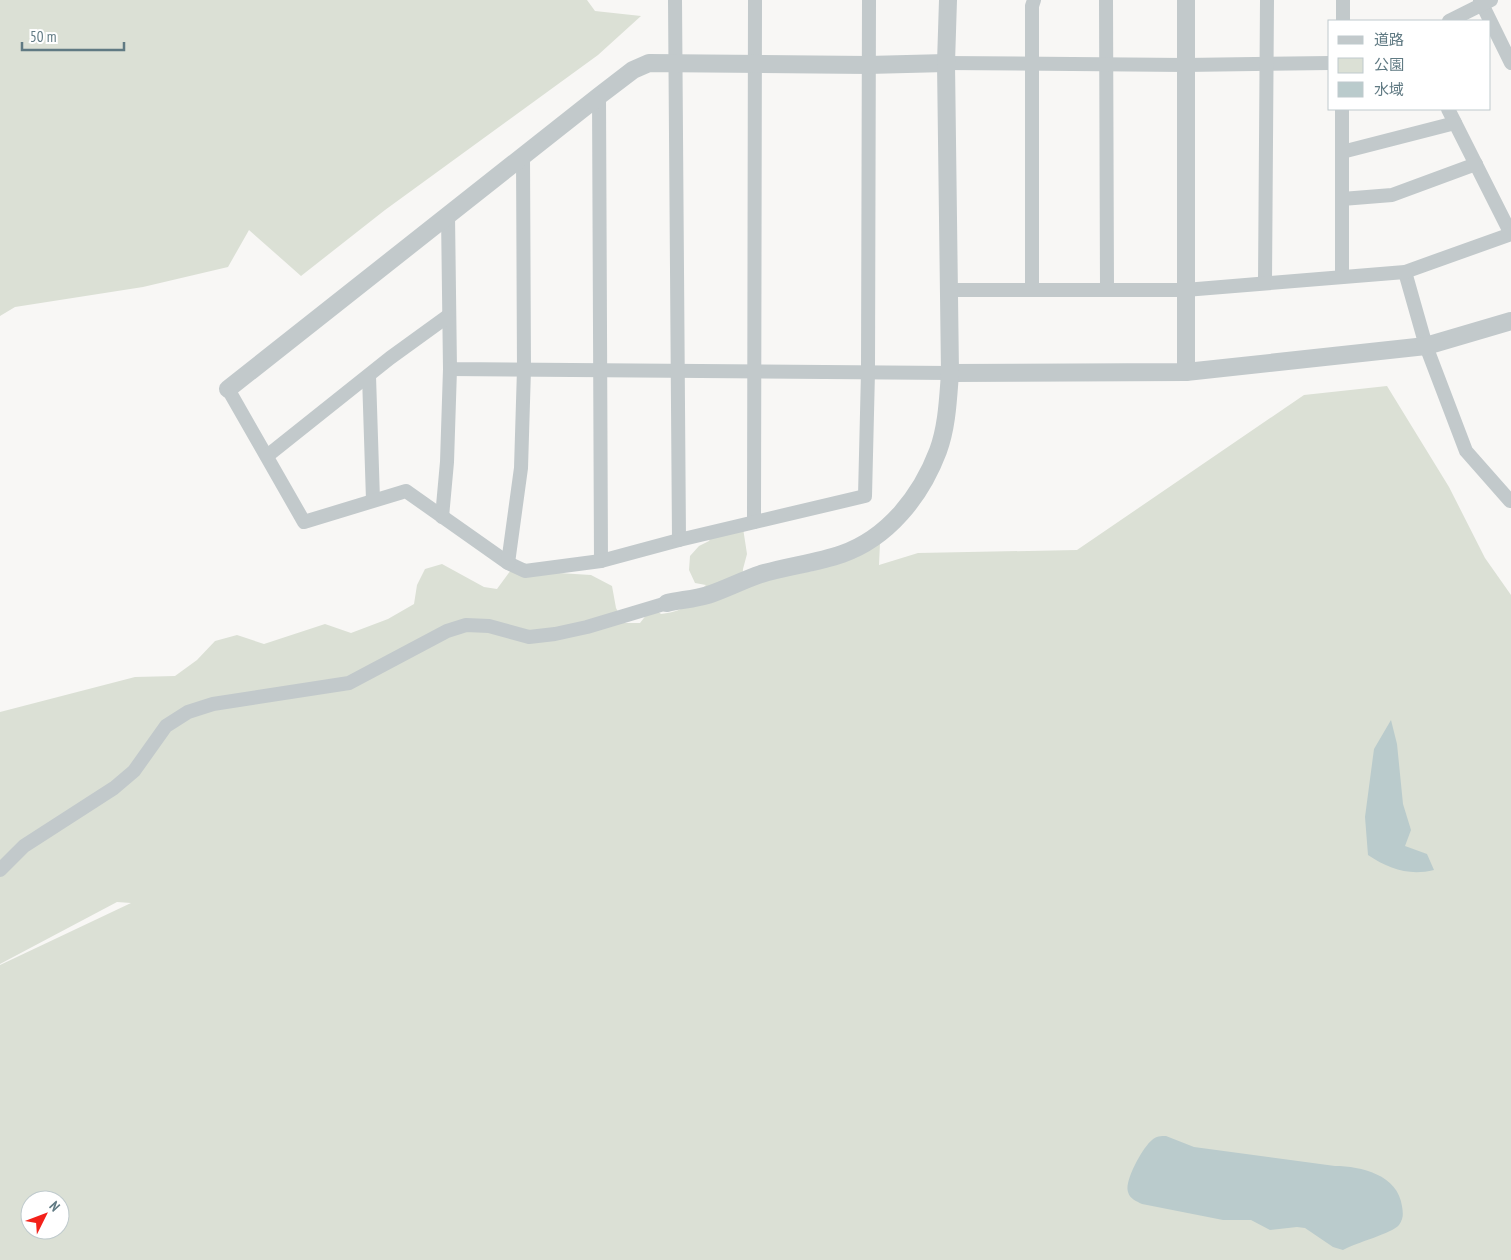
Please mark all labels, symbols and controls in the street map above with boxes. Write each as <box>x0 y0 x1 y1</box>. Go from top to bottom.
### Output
scale bar <box>22 20 125 52</box>
legend <box>1328 20 1491 110</box>
text: 50 m <box>30 27 56 46</box>
text: 道路 <box>1374 30 1404 49</box>
text: 公園 <box>1374 55 1404 74</box>
text: 水域 <box>1374 80 1404 99</box>
north arrow <box>20 1190 70 1240</box>
text: N <box>45 1197 64 1215</box>

